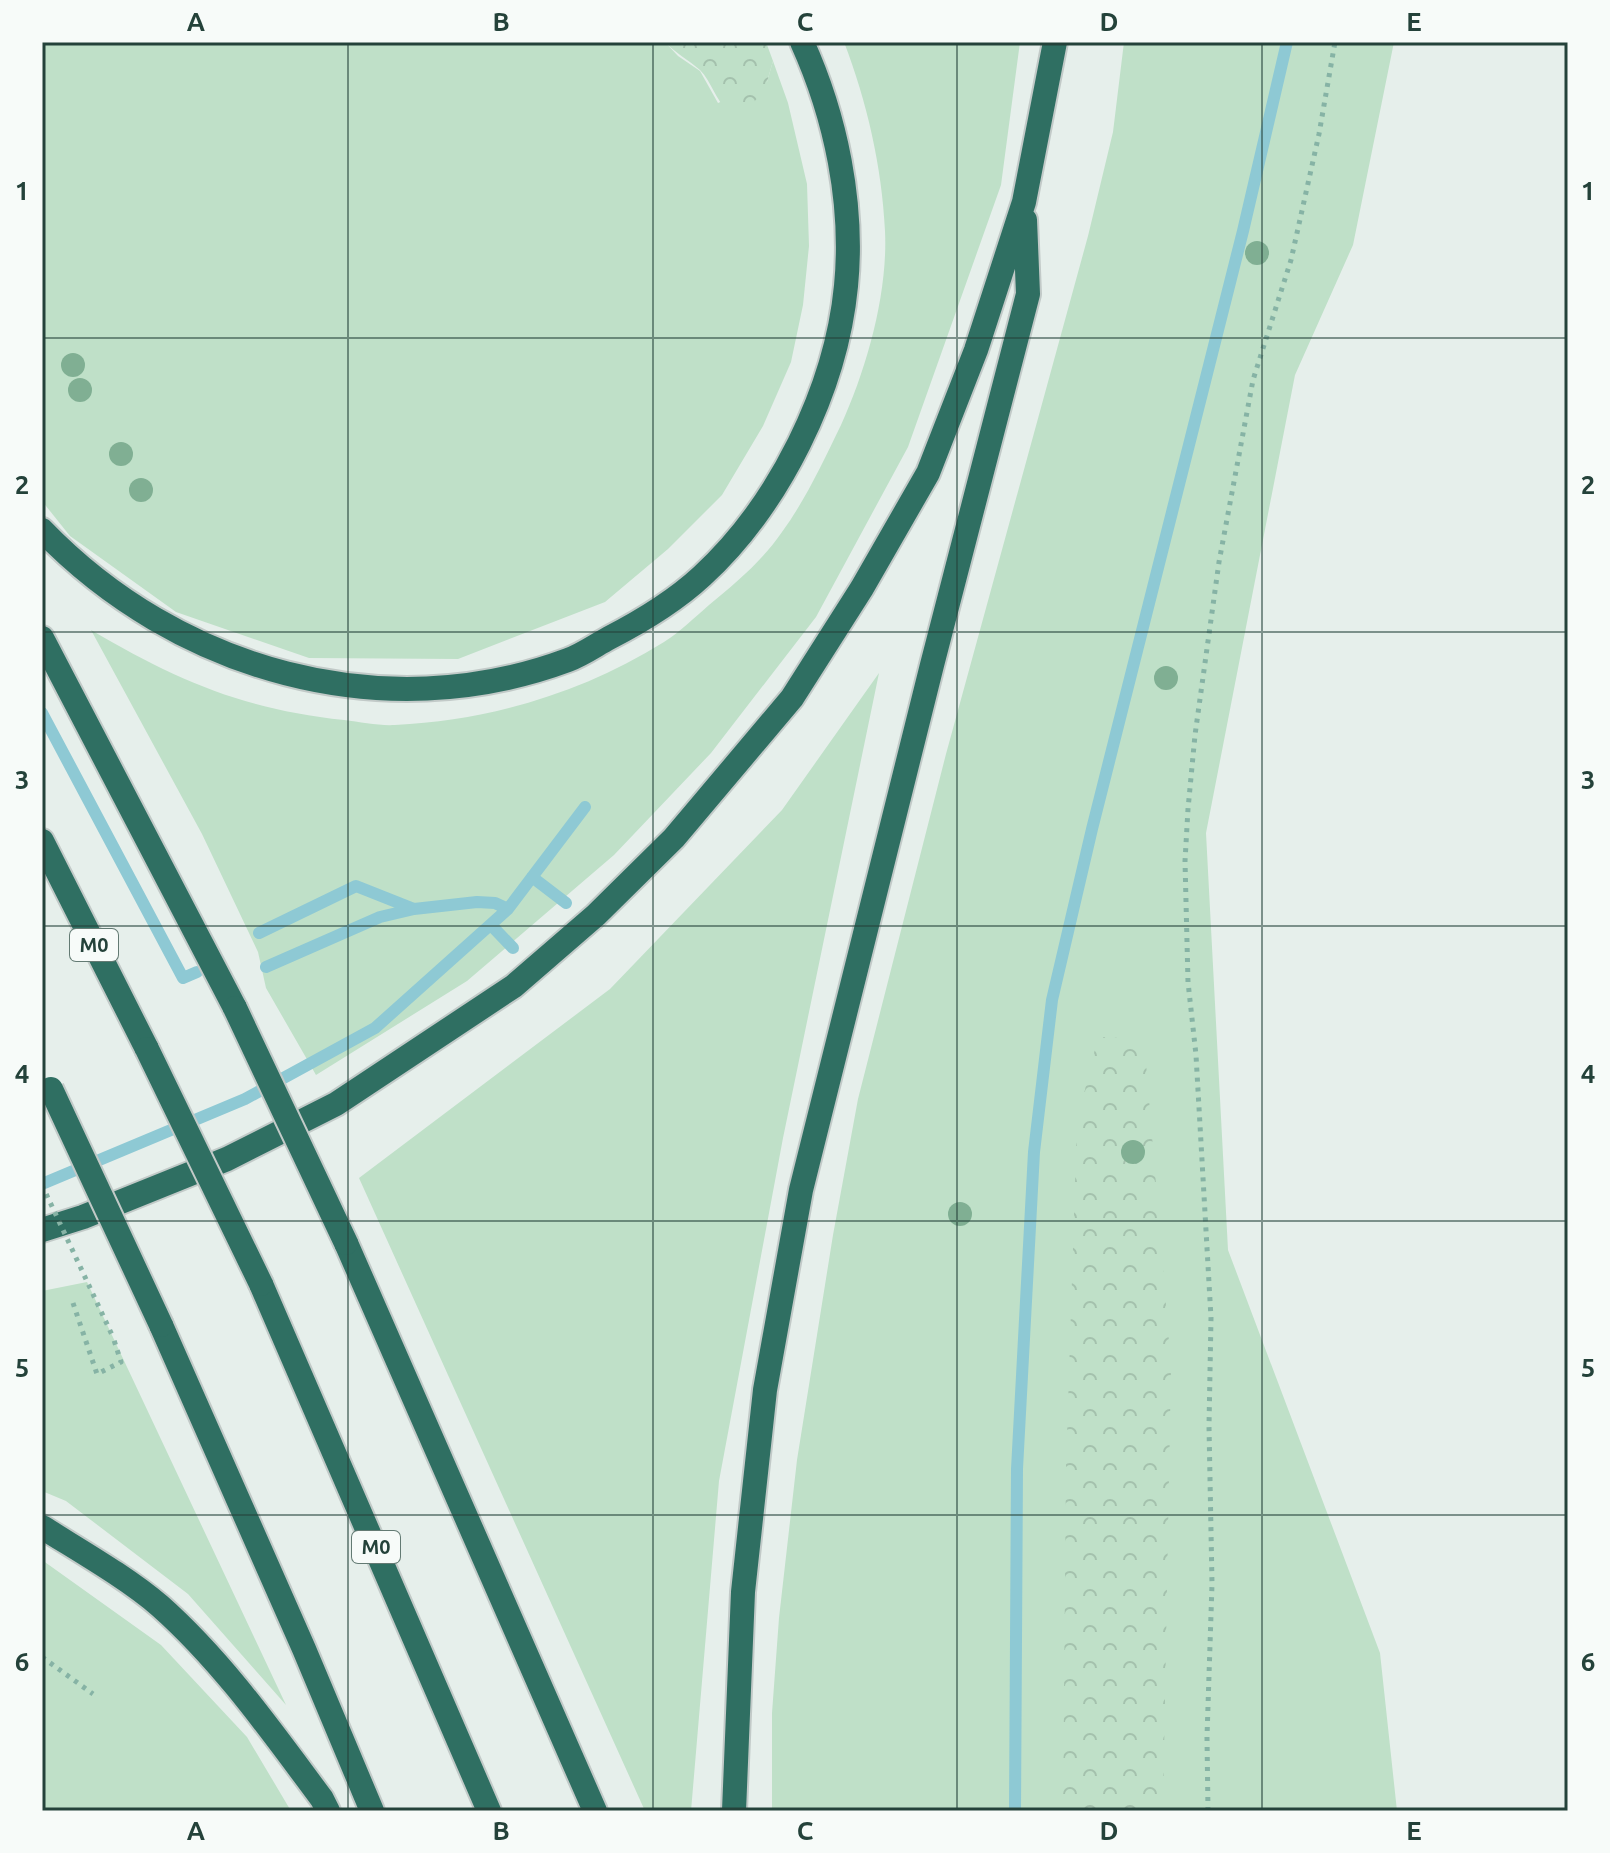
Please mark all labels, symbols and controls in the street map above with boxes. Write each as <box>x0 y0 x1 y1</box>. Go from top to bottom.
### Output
text: A <box>187 7 206 36</box>
text: B <box>492 7 510 36</box>
text: C <box>797 7 814 36</box>
text: D <box>1100 7 1118 36</box>
text: E <box>1406 7 1422 36</box>
text: 1 <box>15 176 29 205</box>
text: 1 <box>1581 176 1595 205</box>
text: 2 <box>15 470 29 499</box>
text: 2 <box>1581 470 1595 499</box>
text: 3 <box>15 765 29 794</box>
text: 3 <box>1581 765 1595 794</box>
road number: M0 <box>70 929 118 961</box>
text: 4 <box>15 1059 29 1088</box>
text: 4 <box>1581 1059 1595 1088</box>
text: 5 <box>15 1353 29 1382</box>
text: 5 <box>1581 1353 1595 1382</box>
road number: M0 <box>352 1531 400 1563</box>
text: 6 <box>15 1647 29 1676</box>
text: 6 <box>1581 1647 1595 1676</box>
text: A <box>187 1816 206 1845</box>
text: B <box>492 1816 510 1845</box>
text: C <box>797 1816 814 1845</box>
text: D <box>1100 1816 1118 1845</box>
text: E <box>1406 1816 1422 1845</box>

